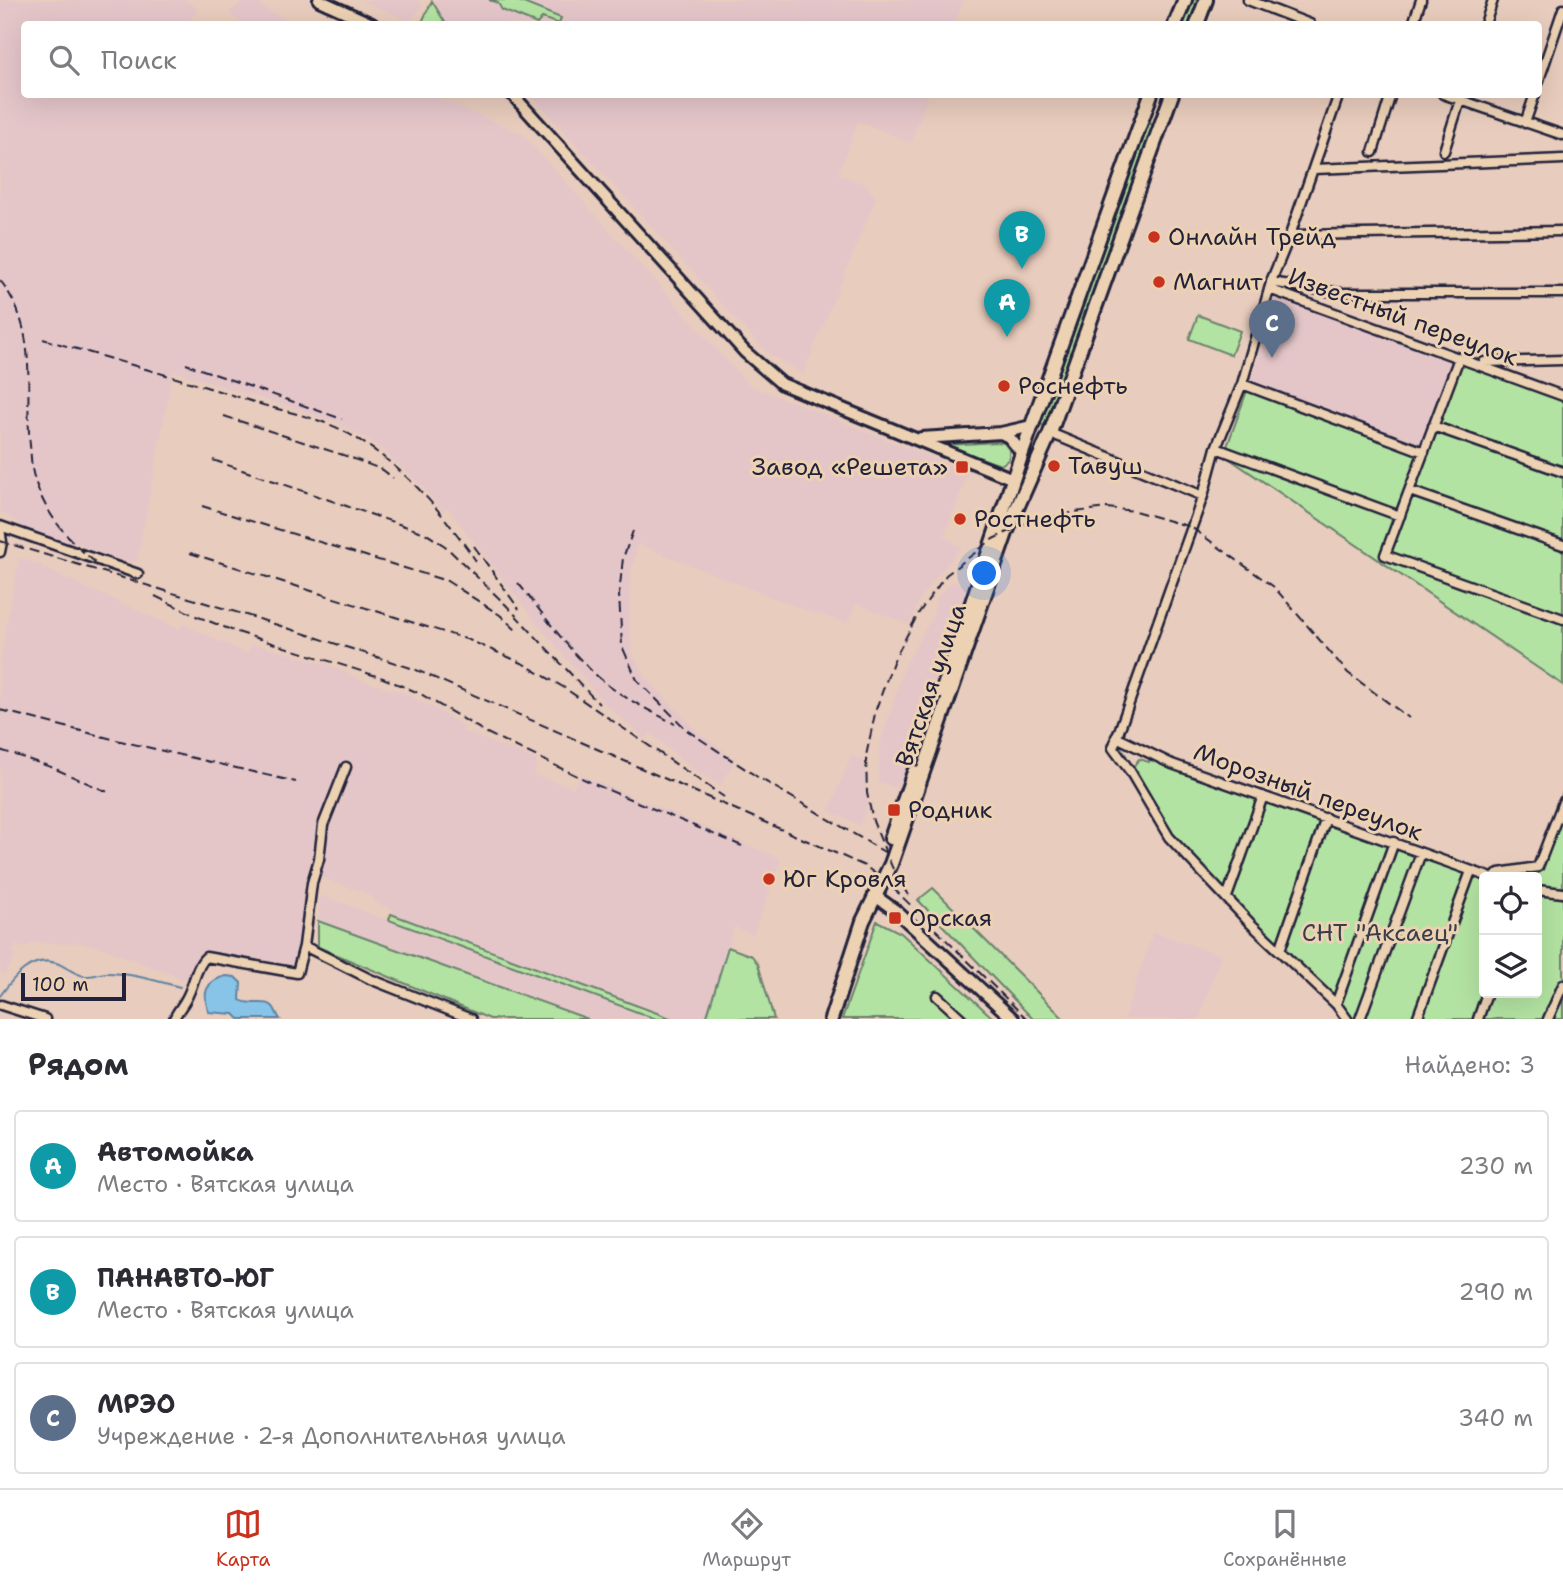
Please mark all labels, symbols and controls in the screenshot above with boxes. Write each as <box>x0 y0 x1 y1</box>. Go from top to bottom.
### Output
search box <box>21 21 1542 98</box>
icon: search <box>45 41 83 79</box>
text: Поиск <box>101 42 177 77</box>
pin: B <box>999 211 1045 269</box>
place label: Онлайн Трейд <box>1168 221 1336 253</box>
marker: Онлайн Трейд <box>1146 229 1162 245</box>
street label: Известный переулок <box>1284 261 1523 374</box>
place label: Магнит <box>1173 266 1263 298</box>
marker: Магнит <box>1151 274 1167 290</box>
pin: A <box>984 279 1030 337</box>
pin: C <box>1249 300 1295 358</box>
place label: Роснефть <box>1018 370 1128 402</box>
marker: Роснефть <box>996 378 1012 394</box>
place label: Тавуш <box>1068 450 1143 482</box>
place label: Завод «Решета» <box>752 451 948 483</box>
marker: Тавуш <box>1046 458 1062 474</box>
marker: Завод «Решета» <box>954 459 970 475</box>
place label: Ростнефть <box>974 503 1096 535</box>
marker: Ростнефть <box>952 511 968 527</box>
your location <box>967 556 1001 590</box>
street label: Вятская улица <box>888 599 974 771</box>
street label: Морозный переулок <box>1189 736 1427 848</box>
place label: Родник <box>908 794 993 826</box>
marker: Родник <box>886 802 902 818</box>
place label: Юг Кровля <box>783 863 907 895</box>
marker: Юг Кровля <box>761 871 777 887</box>
map controls <box>1479 872 1542 998</box>
button: locate <box>1479 872 1542 935</box>
place label: Орская <box>909 902 992 934</box>
marker: Орская <box>887 910 903 926</box>
park label: СНТ "Аксаец" <box>1302 917 1458 949</box>
button: layers <box>1479 935 1542 998</box>
scale bar <box>21 970 126 1002</box>
text: 100 m <box>32 972 89 997</box>
text: Рядом <box>28 1044 128 1085</box>
text: Найдено: 3 <box>1405 1050 1535 1080</box>
text: Автомойка <box>97 1134 254 1169</box>
text: A <box>44 1151 62 1181</box>
text: 230 m <box>1459 1151 1533 1181</box>
text: Место · Вятская улица <box>97 1169 354 1199</box>
text: ПАНАВТО-ЮГ <box>97 1260 274 1295</box>
text: B <box>46 1277 60 1307</box>
text: 290 m <box>1459 1277 1533 1307</box>
text: Место · Вятская улица <box>97 1295 354 1325</box>
text: МРЭО <box>97 1386 175 1421</box>
text: C <box>46 1403 60 1433</box>
text: 340 m <box>1458 1403 1533 1433</box>
text: Учреждение · 2-я Дополнительная улица <box>97 1421 566 1451</box>
tab: Карта <box>216 1505 270 1572</box>
tab: Маршрут <box>702 1505 791 1572</box>
tab: Сохранённые <box>1223 1505 1347 1572</box>

